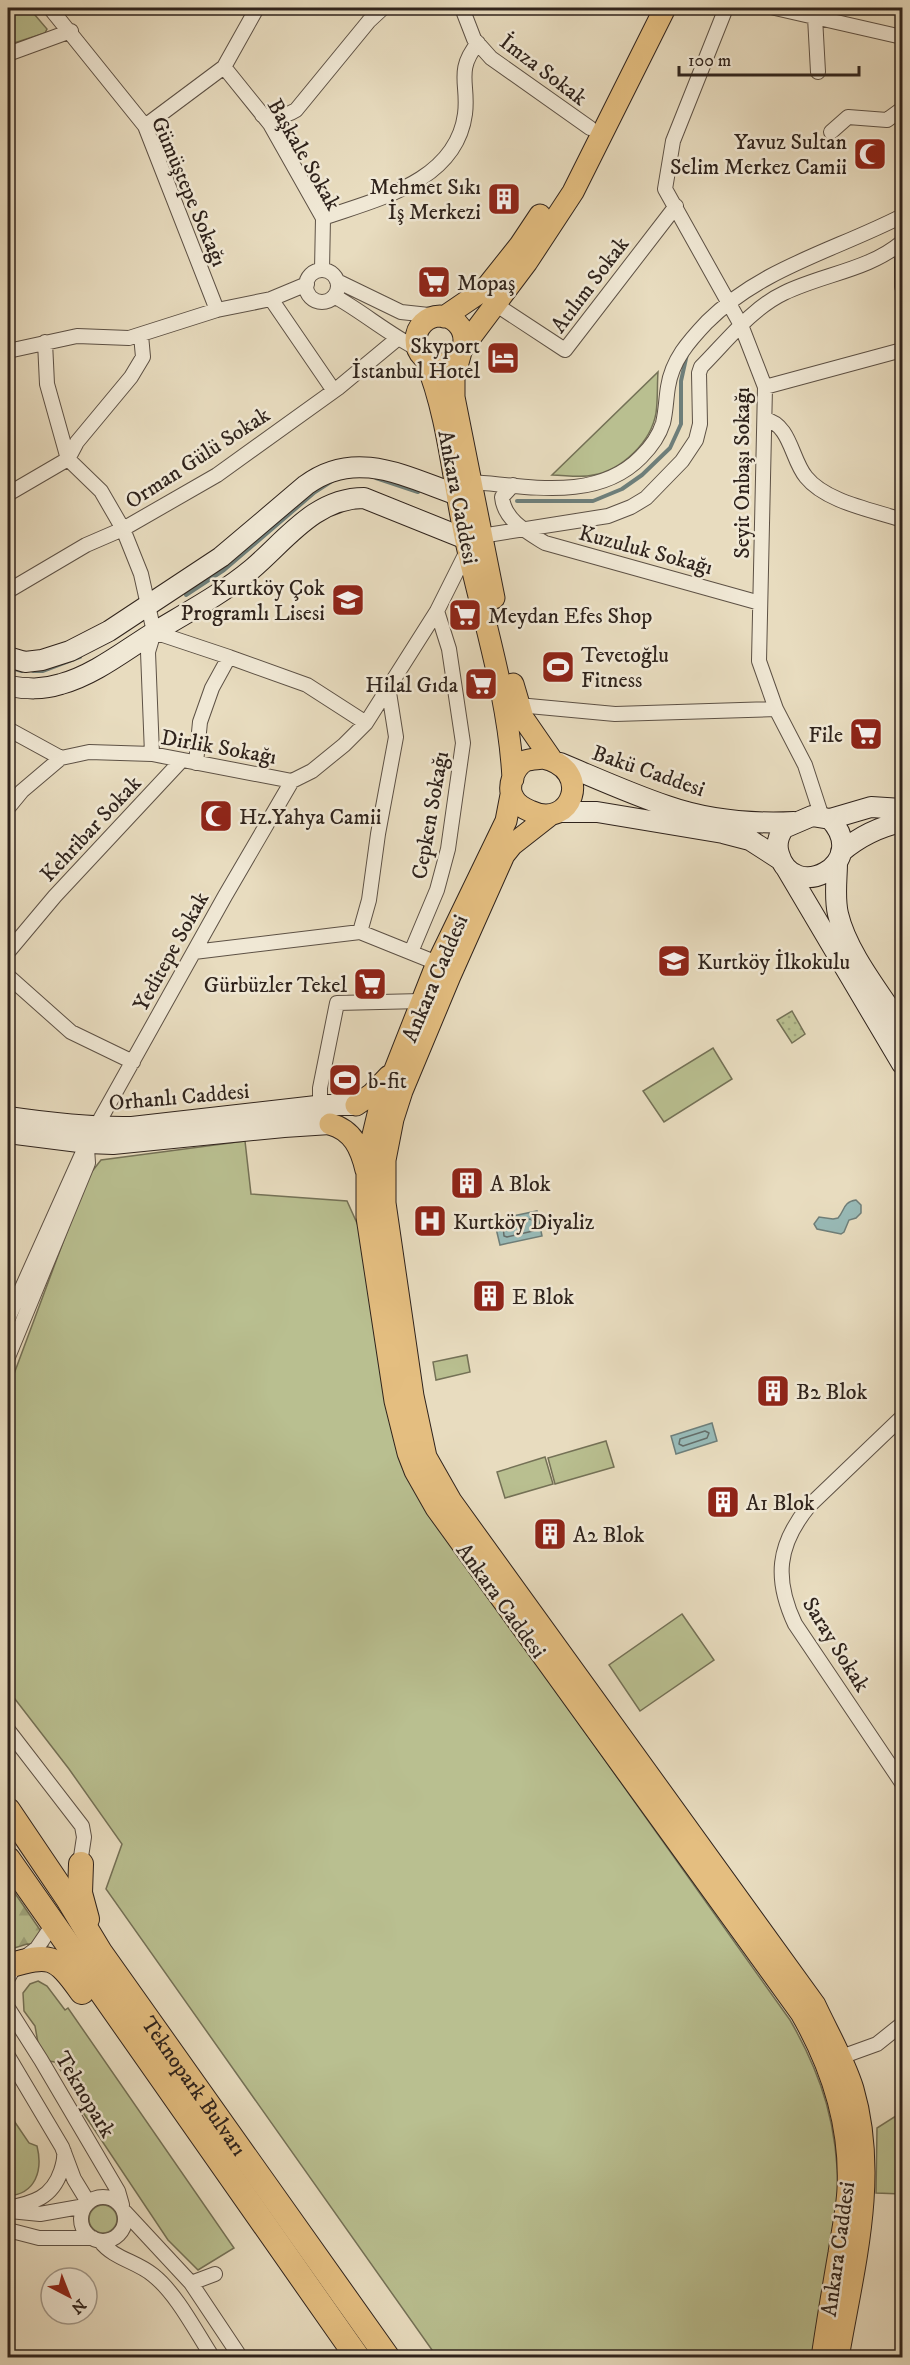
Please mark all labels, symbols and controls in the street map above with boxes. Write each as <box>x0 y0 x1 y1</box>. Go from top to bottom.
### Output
street label: İmza Sokak <box>494 29 592 112</box>
scale bar <box>679 39 859 77</box>
text: 100 m <box>688 50 731 72</box>
street label: Başkale Sokak <box>261 94 347 216</box>
street label: Gümüştepe Sokağı <box>145 113 232 271</box>
place label: Yavuz Sultan Selim Merkez Camii <box>670 129 848 181</box>
mosque icon: Yavuz Sultan Selim Merkez Camii <box>852 136 888 172</box>
place label: Mehmet Sıkı İş Merkezi <box>369 174 481 226</box>
building icon: Mehmet Sıkı İş Merkezi <box>486 181 522 217</box>
street label: Atılım Sokak <box>545 231 635 338</box>
supermarket icon: Mopaş <box>416 264 452 300</box>
place label: Mopaş <box>457 270 515 297</box>
place label: Skyport İstanbul Hotel <box>352 333 480 385</box>
hotel icon: Skyport İstanbul Hotel <box>485 340 521 376</box>
street label: Seyit Onbaşı Sokağı <box>729 387 756 559</box>
street label: Orman Gülü Sokak <box>120 401 275 515</box>
street label: Ankara Caddesi <box>431 428 484 567</box>
street label: Kuzuluk Sokağı <box>576 520 716 581</box>
place label: Kurtköy Çok Programlı Lisesi <box>181 575 325 627</box>
school or university icon: Kurtköy Çok Programlı Lisesi <box>330 582 366 618</box>
supermarket icon: Meydan Efes Shop <box>447 597 483 633</box>
place label: Meydan Efes Shop <box>488 603 652 630</box>
place label: Tevetoğlu Fitness <box>581 642 669 694</box>
sports icon: Tevetoğlu Fitness <box>540 649 576 685</box>
supermarket icon: Hilal Gıda <box>463 666 499 702</box>
place label: Hilal Gıda <box>365 672 459 699</box>
supermarket icon: File <box>848 716 884 752</box>
place label: File <box>808 722 843 749</box>
street label: Dirlik Sokağı <box>159 724 279 771</box>
street label: Bakü Caddesi <box>589 740 708 803</box>
street label: Cepken Sokağı <box>406 749 455 881</box>
street label: Kehribar Sokak <box>35 770 147 888</box>
mosque icon: Hz.Yahya Camii <box>198 798 234 834</box>
place label: Hz.Yahya Camii <box>239 804 381 831</box>
street label: Yeditepe Sokak <box>127 887 215 1016</box>
street label: Ankara Caddesi <box>396 911 474 1046</box>
school or university icon: Kurtköy İlkokulu <box>656 943 692 979</box>
place label: Kurtköy İlkokulu <box>697 949 850 976</box>
supermarket icon: Gürbüzler Tekel <box>352 966 388 1002</box>
place label: Gürbüzler Tekel <box>204 972 347 999</box>
sports icon: b-fit <box>327 1062 363 1098</box>
place label: b-fit <box>368 1068 407 1095</box>
street label: Orhanlı Caddesi <box>108 1078 251 1117</box>
building icon: A Blok <box>449 1165 485 1201</box>
place label: A Blok <box>490 1171 551 1198</box>
hospital icon: Kurtköy Diyaliz <box>412 1203 448 1239</box>
place label: Kurtköy Diyaliz <box>453 1209 595 1236</box>
building icon: E Blok <box>471 1278 507 1314</box>
place label: E Blok <box>512 1284 574 1311</box>
building icon: B2 Blok <box>755 1373 791 1409</box>
place label: B2 Blok <box>796 1379 867 1406</box>
building icon: A1 Blok <box>705 1484 741 1520</box>
place label: A1 Blok <box>746 1490 815 1517</box>
building icon: A2 Blok <box>532 1516 568 1552</box>
place label: A2 Blok <box>573 1522 645 1549</box>
street label: Ankara Caddesi <box>450 1538 552 1664</box>
street label: Saray Sokak <box>796 1592 876 1697</box>
street label: Teknopark Bulvarı <box>135 2011 252 2161</box>
street label: Teknopark <box>48 2047 121 2143</box>
street label: Ankara Caddesi <box>816 2180 861 2318</box>
north arrow <box>39 2266 99 2326</box>
text: N <box>67 2295 90 2318</box>

